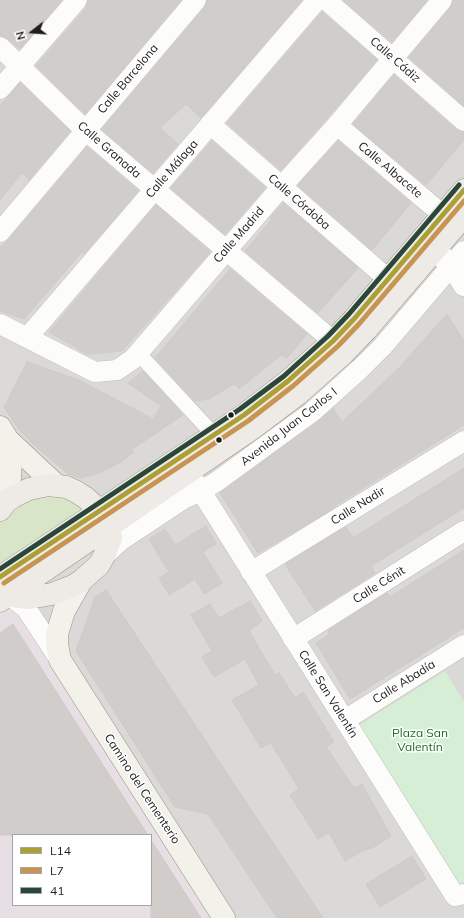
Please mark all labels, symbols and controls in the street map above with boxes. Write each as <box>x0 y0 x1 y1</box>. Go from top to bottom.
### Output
north arrow <box>12 12 52 52</box>
text: N <box>13 29 28 42</box>
street label: Calle Cádiz <box>367 34 423 86</box>
street label: Calle Barcelona <box>95 41 161 117</box>
street label: Calle Granada <box>74 118 144 182</box>
street label: Calle Málaga <box>143 137 201 201</box>
street label: Calle Albacete <box>355 139 425 201</box>
street label: Calle Córdoba <box>265 171 333 233</box>
street label: Calle Madrid <box>211 204 267 266</box>
street label: Avenida Juan Carlos I <box>238 385 340 469</box>
unlabelled marker <box>226 410 236 420</box>
unlabelled marker <box>214 435 224 445</box>
street label: Calle Nadir <box>328 484 388 528</box>
street label: Calle Cénit <box>350 563 408 607</box>
street label: Calle San Valentín <box>295 647 361 741</box>
street label: Calle Abadía <box>370 657 438 707</box>
park label: Plaza San Valentín <box>392 726 448 754</box>
street label: Camino del Cementerio <box>101 731 183 847</box>
legend <box>12 834 152 906</box>
text: L14 <box>50 843 71 858</box>
text: L7 <box>50 863 64 878</box>
text: 41 <box>50 883 64 898</box>

